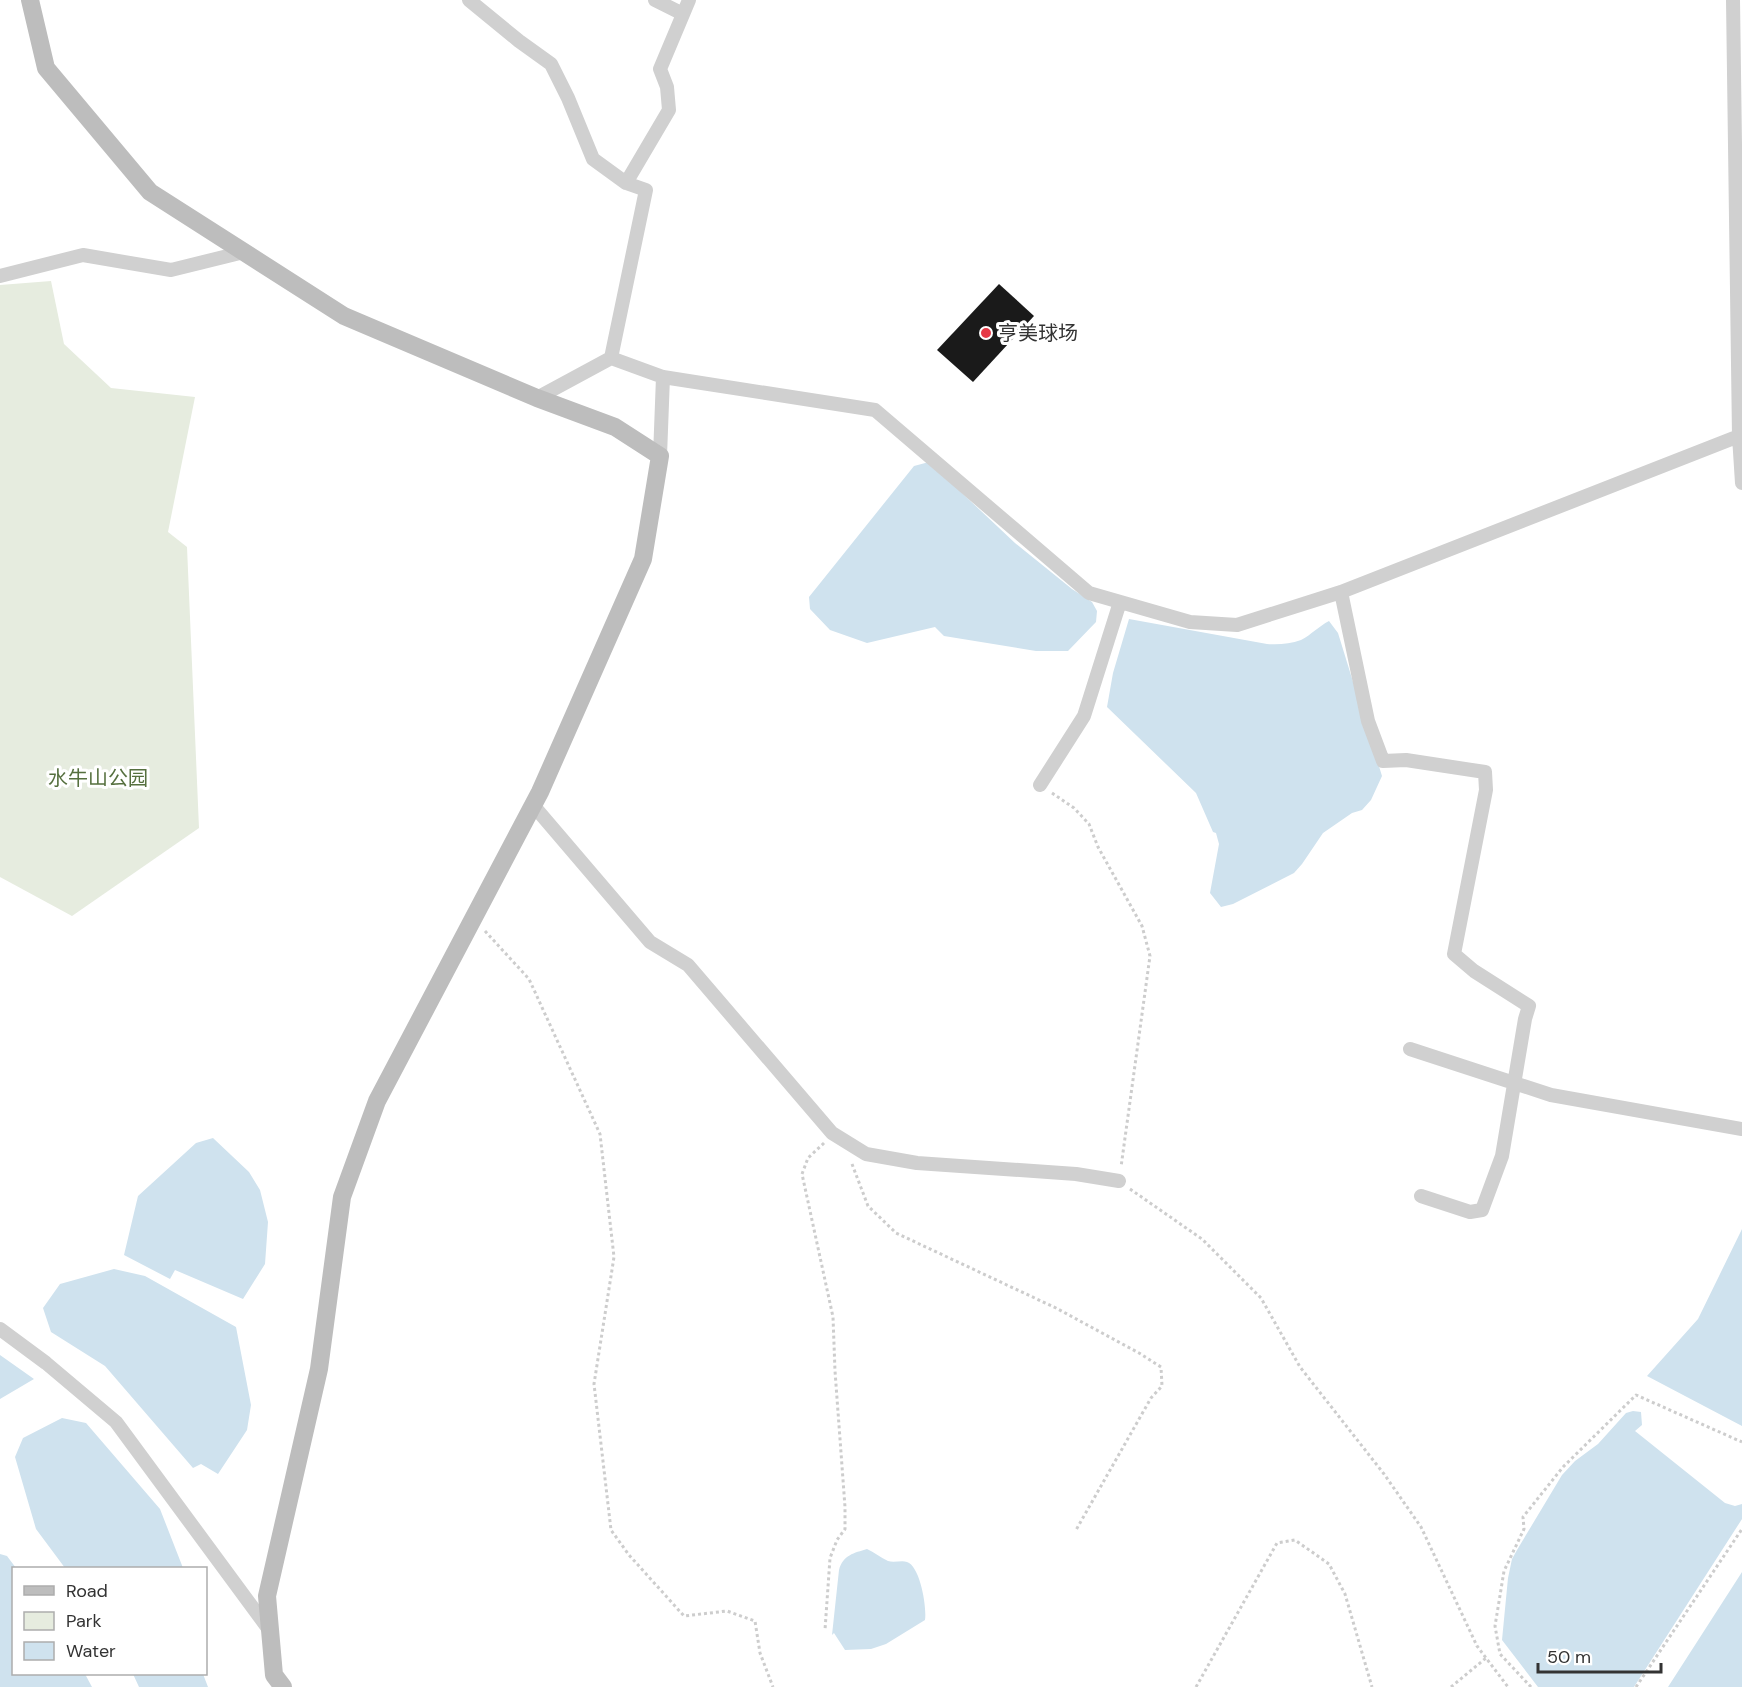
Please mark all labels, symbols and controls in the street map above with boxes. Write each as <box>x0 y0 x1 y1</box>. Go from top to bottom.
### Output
place label: 亨美球场 <box>998 320 1078 346</box>
marker: 亨美球场 <box>979 326 993 340</box>
park label: 水牛山公园 <box>48 765 148 791</box>
legend <box>12 1567 207 1675</box>
text: Road <box>66 1579 108 1603</box>
text: Park <box>66 1609 102 1633</box>
scale bar <box>1538 1636 1661 1674</box>
text: Water <box>66 1639 116 1663</box>
text: 50 m <box>1547 1645 1591 1669</box>

